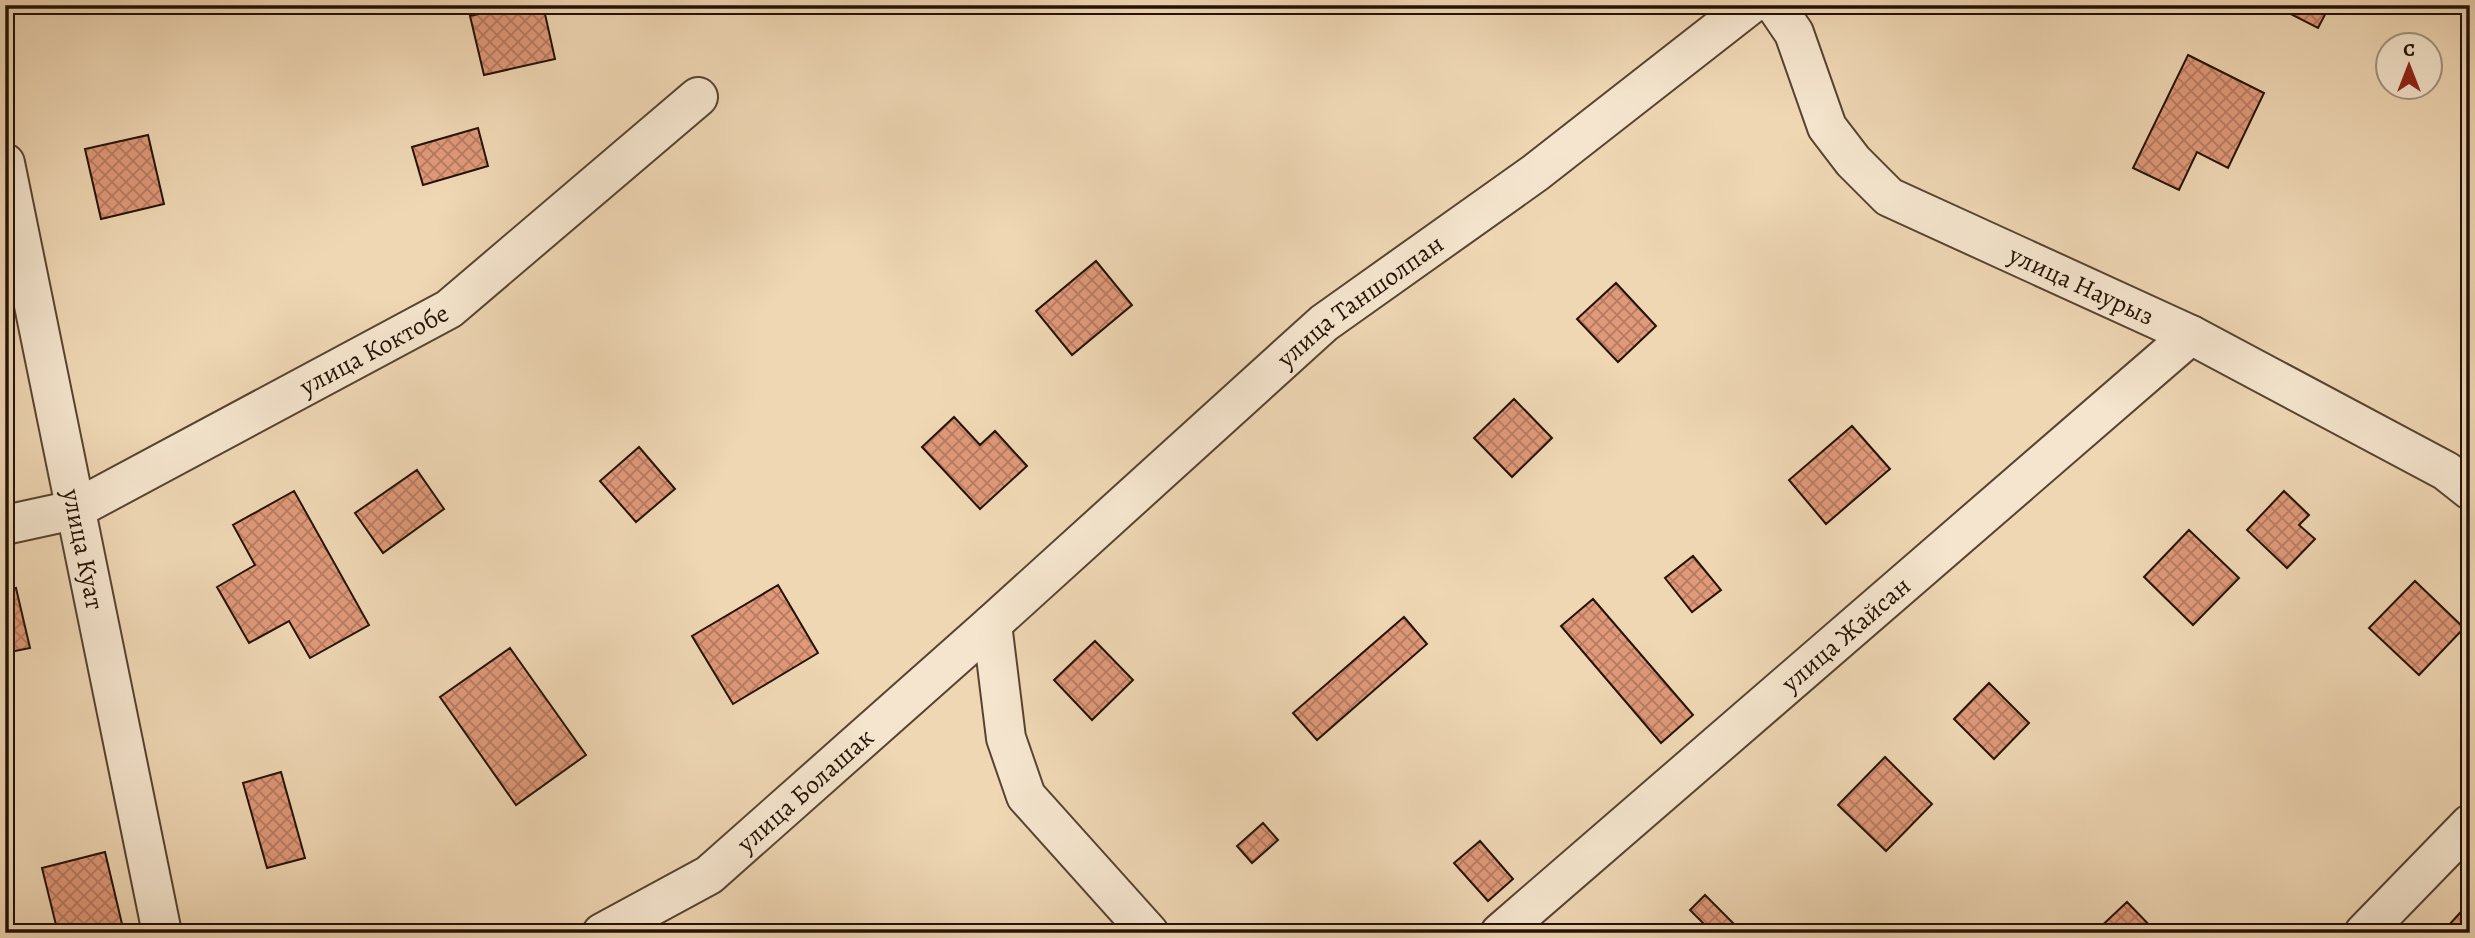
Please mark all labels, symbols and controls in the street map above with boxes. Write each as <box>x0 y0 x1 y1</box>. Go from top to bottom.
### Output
north arrow <box>2374 32 2444 102</box>
text: С <box>2403 37 2415 63</box>
street label: улица Таншолпан <box>1268 226 1450 376</box>
street label: улица Наурыз <box>2002 236 2160 333</box>
street label: улица Коктобе <box>292 295 455 404</box>
street label: улица Куат <box>54 485 113 613</box>
street label: улица Жайсан <box>1773 568 1918 700</box>
street label: улица Болашак <box>728 720 881 861</box>

